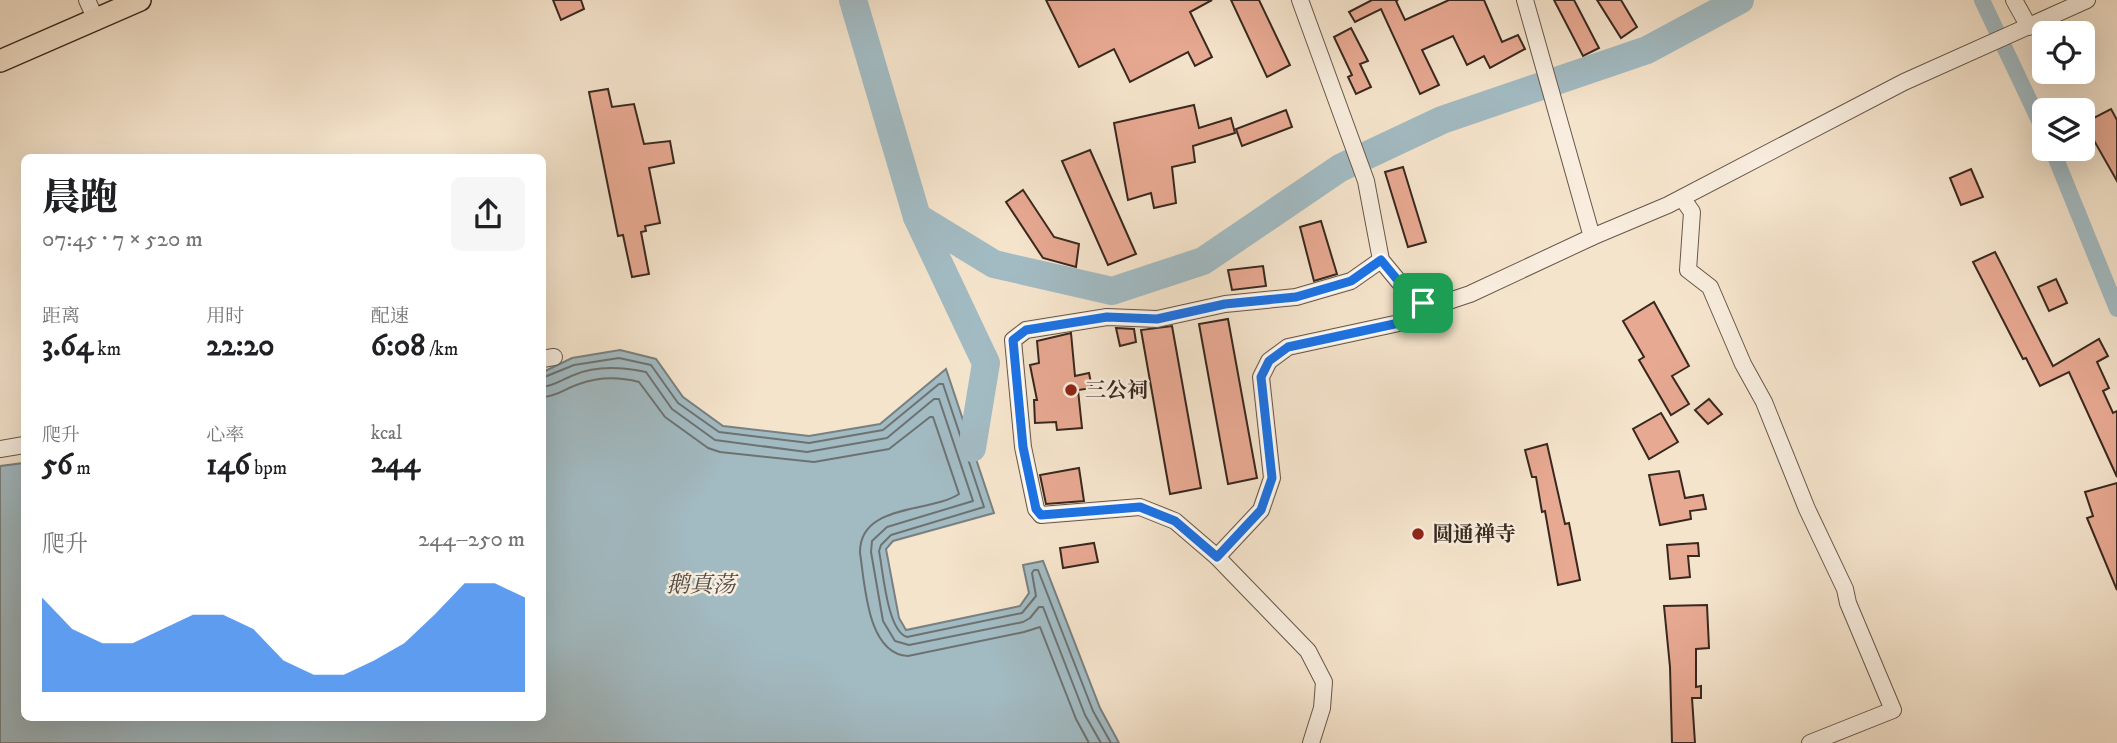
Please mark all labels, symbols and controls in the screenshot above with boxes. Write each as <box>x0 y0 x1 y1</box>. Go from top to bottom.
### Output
map controls <box>2032 21 2095 161</box>
button: locate <box>2032 21 2095 84</box>
button: layers <box>2032 98 2095 161</box>
text: 晨跑 <box>42 175 118 223</box>
button: share <box>451 177 525 251</box>
text: 07:45 · 7 × 520 m <box>42 225 203 254</box>
pin <box>1393 273 1453 333</box>
icon: arrive <box>1404 284 1442 322</box>
text: 距离 <box>42 305 80 328</box>
text: 用时 <box>206 305 244 328</box>
text: 配速 <box>371 305 409 328</box>
text: 3.64 <box>42 328 93 365</box>
text: 22:20 <box>206 328 275 365</box>
text: 6:08 <box>371 328 425 365</box>
text: km <box>93 338 121 361</box>
text: /km <box>425 338 458 361</box>
place label: 三公祠 <box>1085 378 1148 404</box>
marker: 三公祠 <box>1063 382 1079 398</box>
text: kcal <box>371 422 402 445</box>
text: 爬升 <box>42 424 80 447</box>
text: 心率 <box>206 424 244 447</box>
text: 244 <box>371 445 420 482</box>
text: 56 <box>42 447 73 484</box>
text: 146 <box>206 447 250 484</box>
text: m <box>73 457 91 480</box>
text: bpm <box>250 457 287 480</box>
place label: 圆通禅寺 <box>1432 522 1516 548</box>
text: 244–250 m <box>418 525 525 554</box>
marker: 圆通禅寺 <box>1410 526 1426 542</box>
text: 爬升 <box>42 530 88 559</box>
water label: 鹅真荡 <box>667 571 740 600</box>

